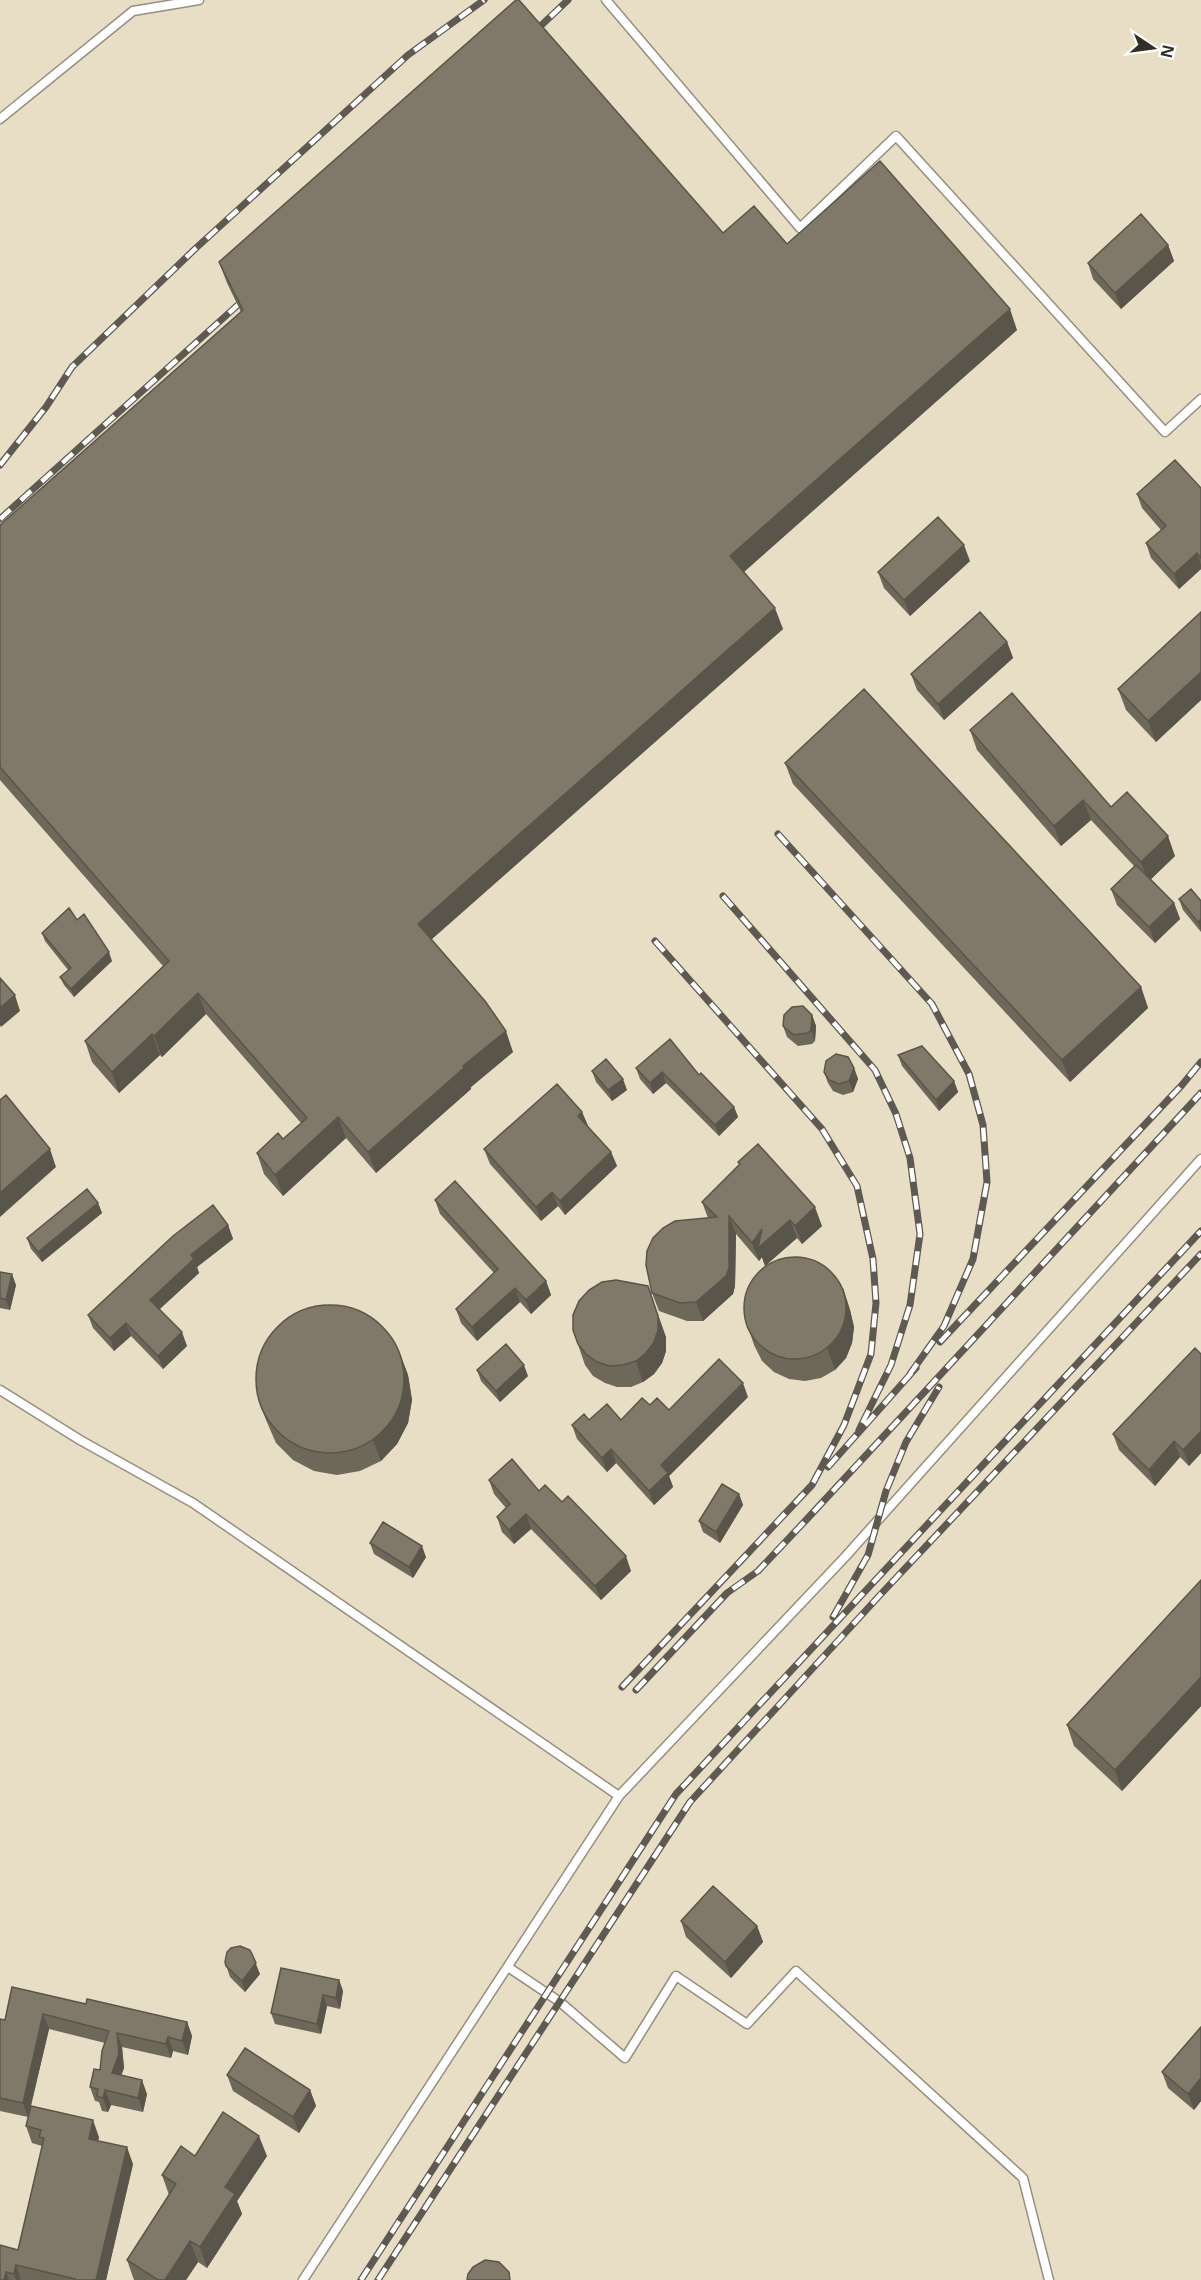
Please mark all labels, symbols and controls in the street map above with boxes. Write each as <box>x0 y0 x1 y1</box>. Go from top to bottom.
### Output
north arrow <box>1123 18 1183 78</box>
text: N <box>1155 43 1180 60</box>

